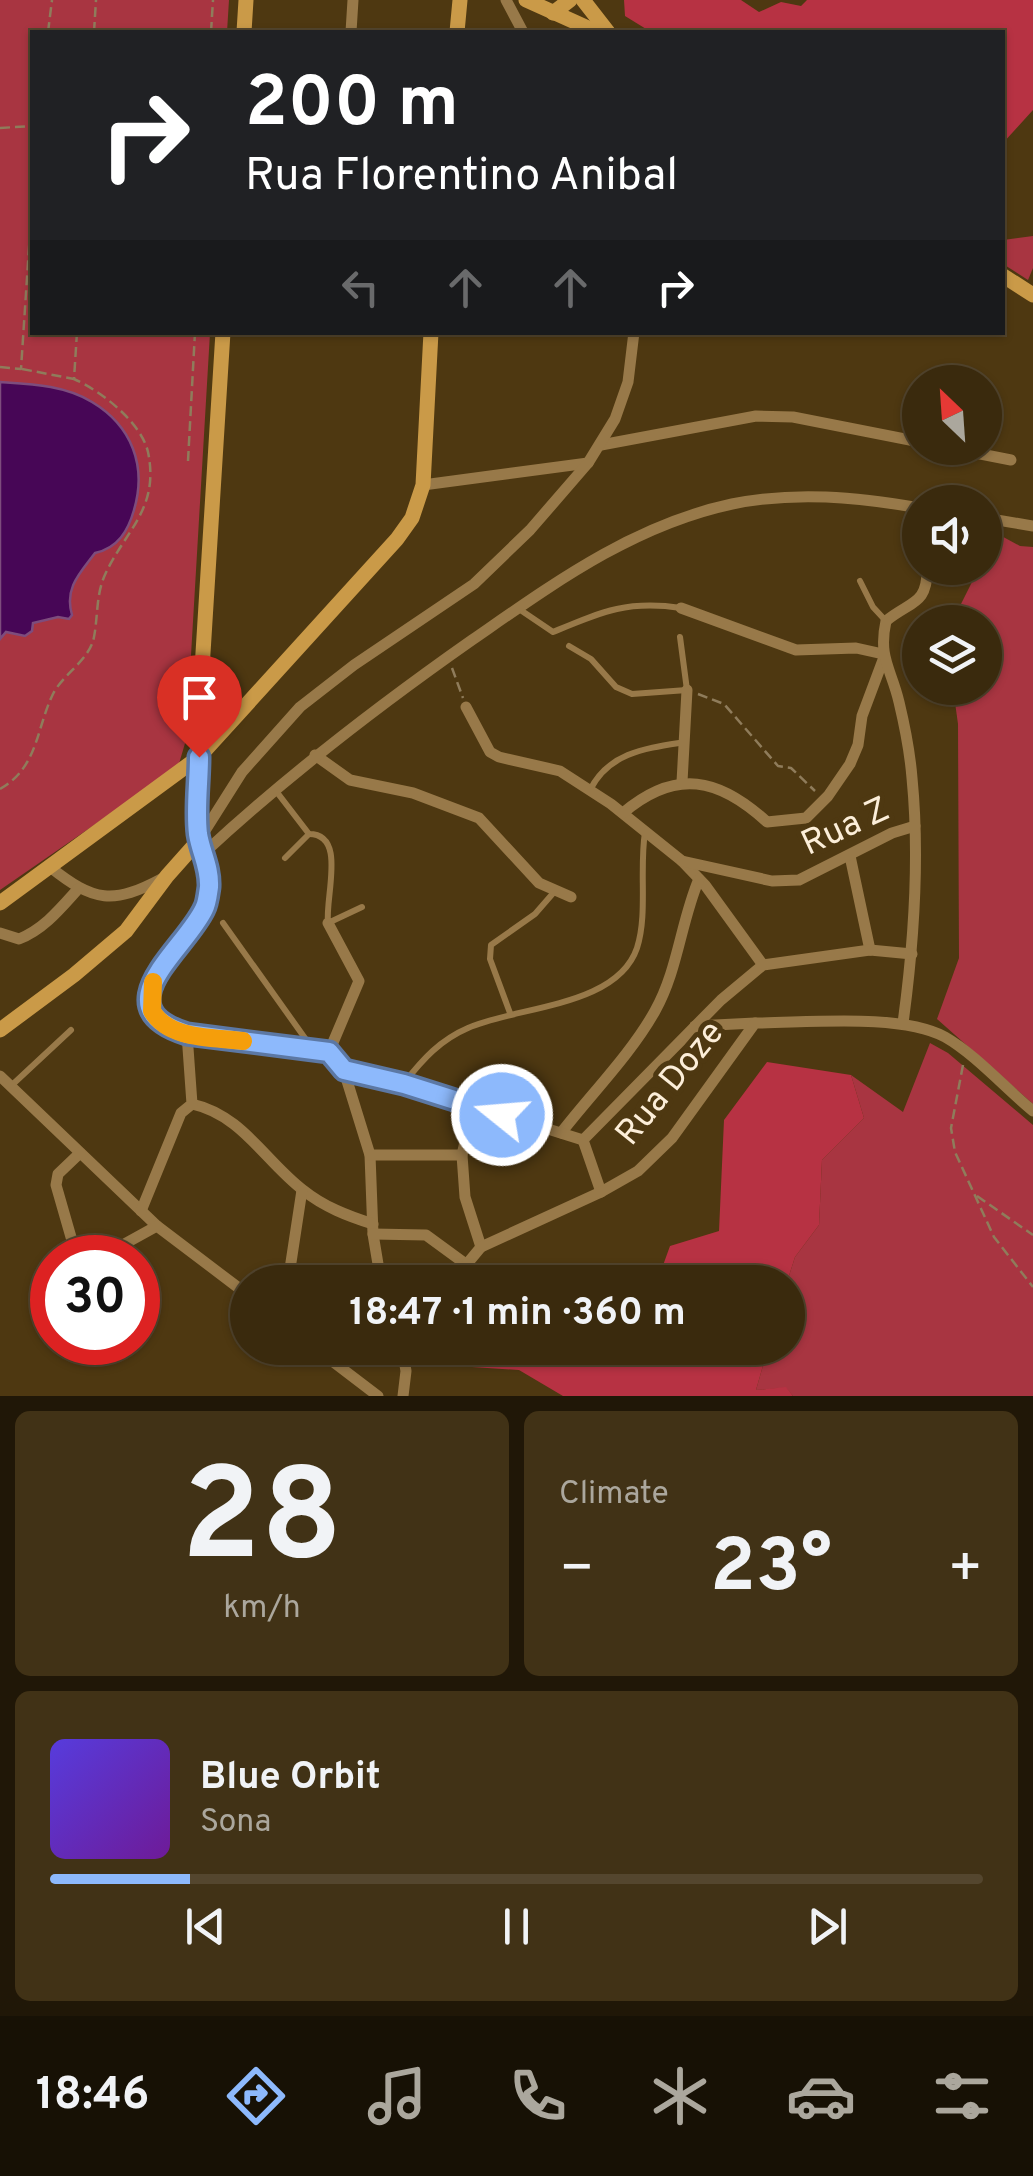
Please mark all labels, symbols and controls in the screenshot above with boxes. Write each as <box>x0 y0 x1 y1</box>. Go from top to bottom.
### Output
text: 200 m <box>245 62 459 151</box>
icon: right <box>80 70 210 200</box>
text: Rua Florentino Anibal <box>245 149 678 206</box>
icon: left <box>333 260 388 315</box>
icon: ahead <box>438 260 493 315</box>
icon: ahead <box>543 260 598 315</box>
icon: right <box>648 260 703 315</box>
north arrow <box>902 365 1002 465</box>
map controls <box>902 365 1002 705</box>
button: sound <box>902 485 1002 585</box>
button: layers <box>902 605 1002 705</box>
pin <box>157 655 242 758</box>
icon: arrive <box>172 670 227 725</box>
street label: Rua Z <box>795 789 897 867</box>
street label: Rua Doze <box>607 1013 735 1155</box>
position arrow <box>450 1063 554 1167</box>
speed limit sign: 30 <box>30 1235 160 1365</box>
text: 18:47 · 1 min · 360 m <box>349 1290 686 1339</box>
text: 28 <box>181 1441 343 1606</box>
text: Climate <box>559 1475 669 1515</box>
text: 23° <box>710 1523 832 1618</box>
text: − <box>559 1536 594 1606</box>
text: + <box>948 1536 983 1606</box>
text: km/h <box>223 1589 301 1629</box>
text: Blue Orbit <box>200 1754 381 1803</box>
text: Sona <box>200 1803 271 1843</box>
icon: previous <box>178 1899 233 1954</box>
icon: pause <box>489 1899 544 1954</box>
icon: next <box>800 1899 855 1954</box>
icon: directions <box>221 2061 291 2131</box>
icon: music <box>362 2061 432 2131</box>
icon: phone <box>503 2061 573 2131</box>
icon: climate <box>645 2061 715 2131</box>
icon: car <box>786 2061 856 2131</box>
icon: filters <box>927 2061 997 2131</box>
text: 18:46 <box>36 2068 149 2125</box>

